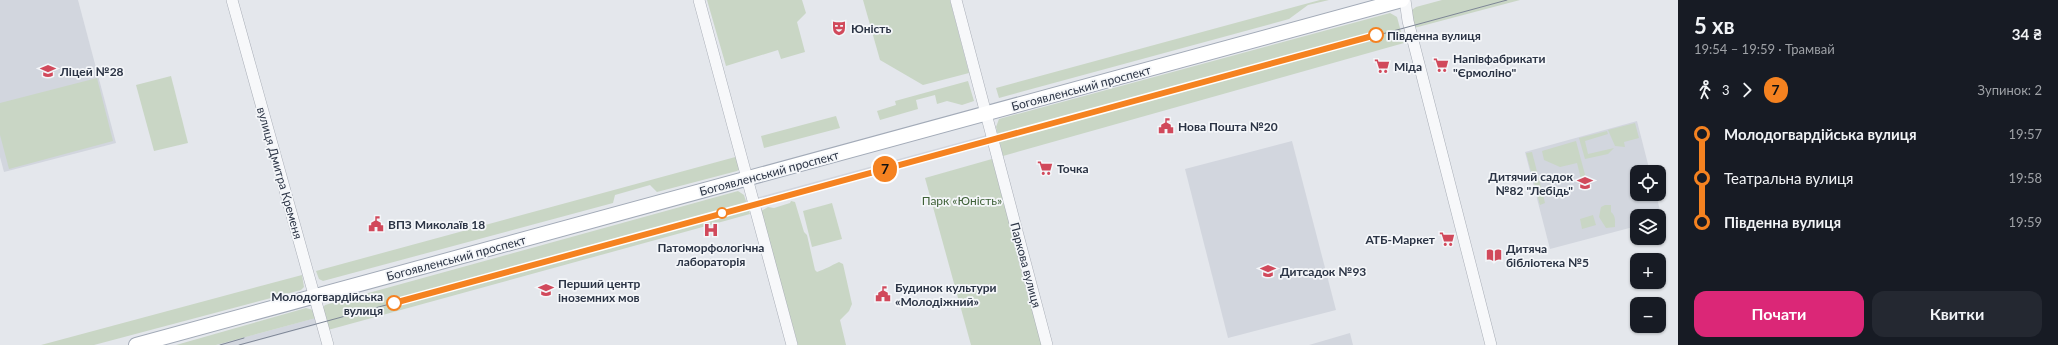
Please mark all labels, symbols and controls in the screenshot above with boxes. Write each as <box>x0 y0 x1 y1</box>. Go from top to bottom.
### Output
text: 5 хв <box>1694 12 1735 39</box>
theatre icon: Юність <box>830 19 848 37</box>
place label: Юність <box>851 21 892 36</box>
text: 34 ₴ <box>2012 25 2042 43</box>
marker: Південна вулиця <box>1368 27 1384 43</box>
place label: Південна вулиця <box>1387 28 1481 43</box>
text: 19:54 – 19:59 · Трамвай <box>1694 41 1835 57</box>
place label: Напівфабрикати "Єрмоліно" <box>1453 51 1546 80</box>
supermarket icon: Напівфабрикати "Єрмоліно" <box>1432 56 1450 74</box>
supermarket icon: Міда <box>1373 57 1391 75</box>
place label: Міда <box>1394 59 1422 74</box>
school or university icon: Ліцей №28 <box>39 62 57 80</box>
street label: Богоявленський проспект <box>1010 62 1152 114</box>
place label: Ліцей №28 <box>59 64 124 79</box>
icon: walk <box>1694 79 1716 101</box>
icon: forward <box>1736 79 1758 101</box>
text: 7 <box>1772 81 1780 98</box>
text: 3 <box>1722 82 1730 98</box>
text: Зупинок: 2 <box>1978 82 2042 98</box>
street label: вулиця Дмитра Кременя <box>254 105 306 241</box>
public building icon: Нова Пошта №20 <box>1157 117 1175 135</box>
place label: Нова Пошта №20 <box>1178 119 1278 134</box>
text: Молодогвардійська вулиця <box>1724 125 1917 143</box>
text: 19:57 <box>2009 126 2042 142</box>
street label: Богоявленський проспект <box>698 147 840 199</box>
line badge: 7 <box>872 156 898 182</box>
supermarket icon: Точка <box>1036 159 1054 177</box>
text: 7 <box>881 160 889 177</box>
place label: Точка <box>1057 161 1089 176</box>
map controls <box>1630 165 1666 333</box>
button: locate <box>1630 165 1666 201</box>
place label: Дитячий садок №82 "Лебідь" <box>1488 169 1573 198</box>
text: Театральна вулиця <box>1724 169 1854 187</box>
text: 19:58 <box>2009 170 2042 186</box>
school or university icon: Дитячий садок №82 "Лебідь" <box>1576 174 1594 192</box>
park label: Парк «Юність» <box>922 193 1002 208</box>
unlabelled marker <box>716 207 728 219</box>
button: layers <box>1630 209 1666 245</box>
text: Південна вулиця <box>1724 213 1841 231</box>
text: 19:59 <box>2009 214 2042 230</box>
public building icon: ВПЗ Миколаїв 18 <box>367 215 385 233</box>
place label: ВПЗ Миколаїв 18 <box>388 217 485 232</box>
hospital icon: Патоморфологічна лабораторія <box>702 221 720 239</box>
street label: Паркова вулиця <box>1007 221 1045 309</box>
supermarket icon: АТБ-Маркет <box>1438 230 1456 248</box>
street label: Богоявленський проспект <box>385 232 527 284</box>
place label: АТБ-Маркет <box>1364 232 1436 247</box>
place label: Патоморфологічна лабораторія <box>658 240 764 269</box>
place label: Дитяча бібліотека №5 <box>1506 241 1589 270</box>
library icon: Дитяча бібліотека №5 <box>1485 246 1503 264</box>
button: + <box>1630 253 1666 289</box>
school or university icon: Дитсадок №93 <box>1259 262 1277 280</box>
place label: Дитсадок №93 <box>1280 264 1366 279</box>
place label: Перший центр іноземних мов <box>558 276 641 305</box>
place label: Будинок культури «Молодіжний» <box>895 280 997 309</box>
school or university icon: Перший центр іноземних мов <box>537 281 555 299</box>
public building icon: Будинок культури «Молодіжний» <box>874 285 892 303</box>
place label: Молодогвардійська вулиця <box>271 289 383 318</box>
button: Почати <box>1694 291 1864 337</box>
button: Квитки <box>1872 291 2042 337</box>
marker: Молодогвардійська вулиця <box>386 295 402 311</box>
button: − <box>1630 297 1666 333</box>

